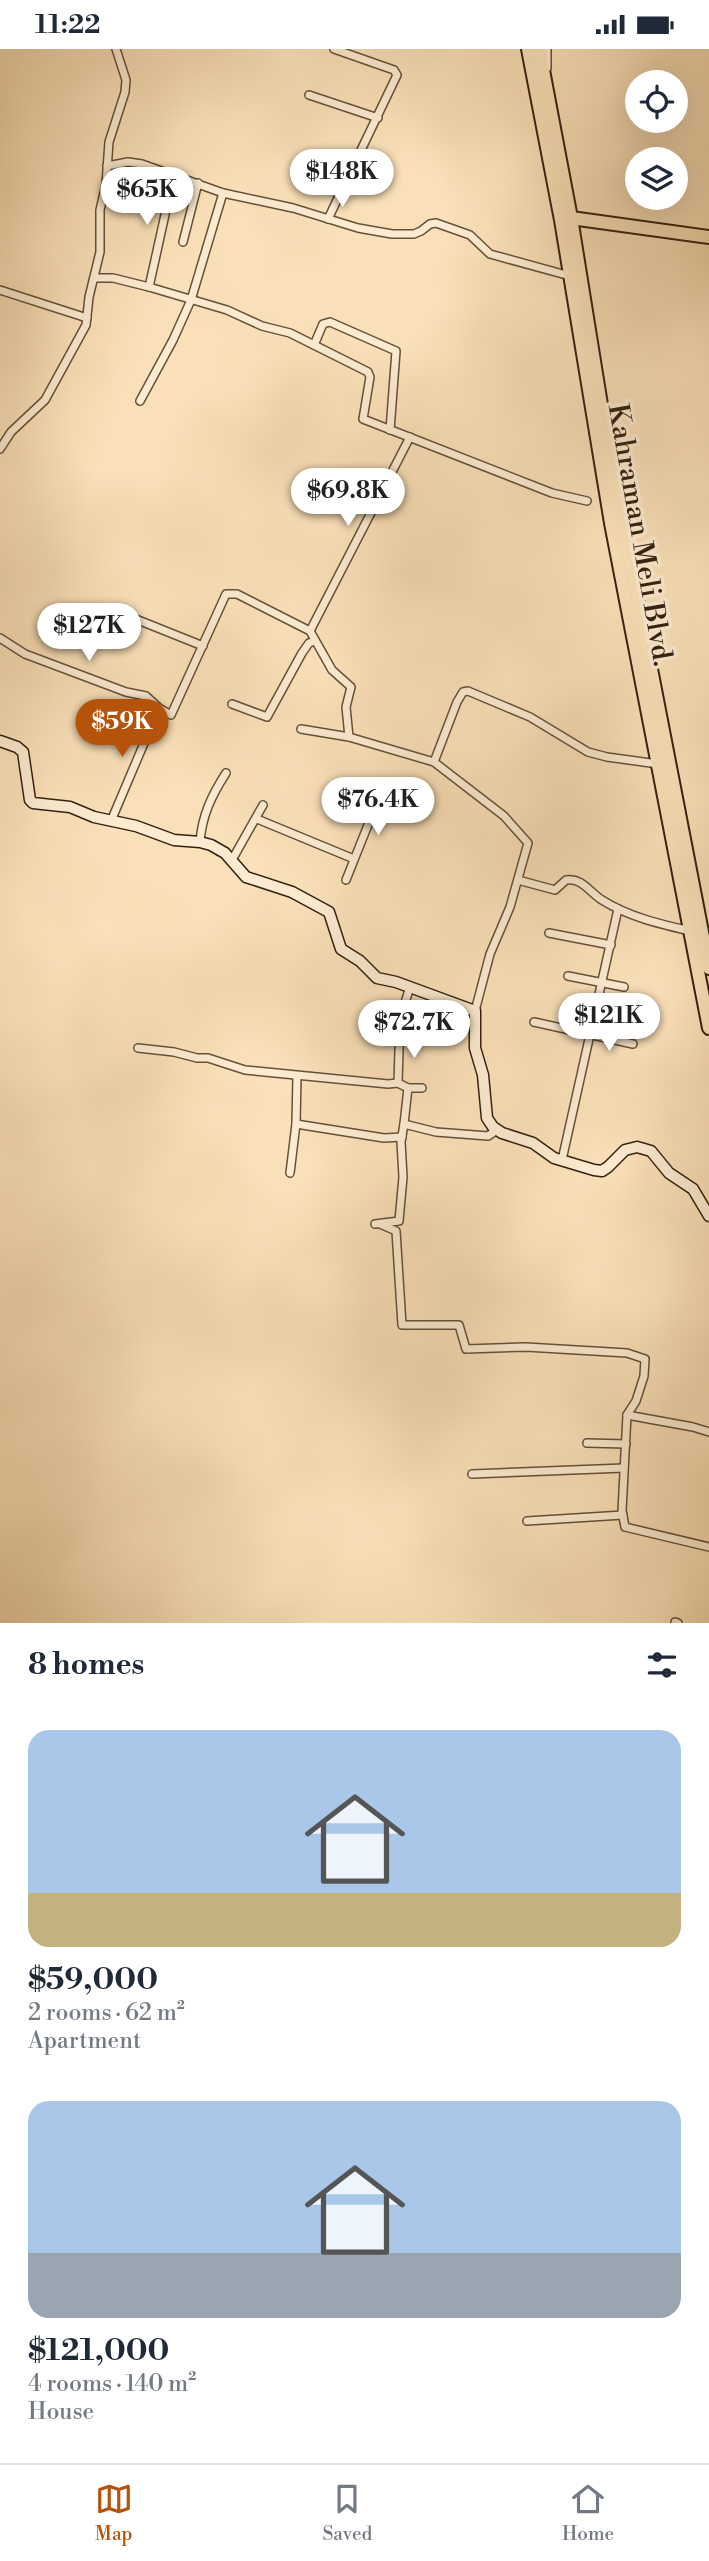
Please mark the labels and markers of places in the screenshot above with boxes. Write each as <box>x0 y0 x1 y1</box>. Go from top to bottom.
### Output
pin: $148K <box>293 149 391 209</box>
pin: $65K <box>106 167 188 227</box>
pin: $69.8K <box>291 469 405 528</box>
pin: $127K <box>40 603 138 663</box>
pin: $59K <box>81 699 163 759</box>
pin: $76.4K <box>321 777 435 837</box>
pin: $121K <box>560 993 658 1053</box>
pin: $72.7K <box>357 1000 471 1060</box>

